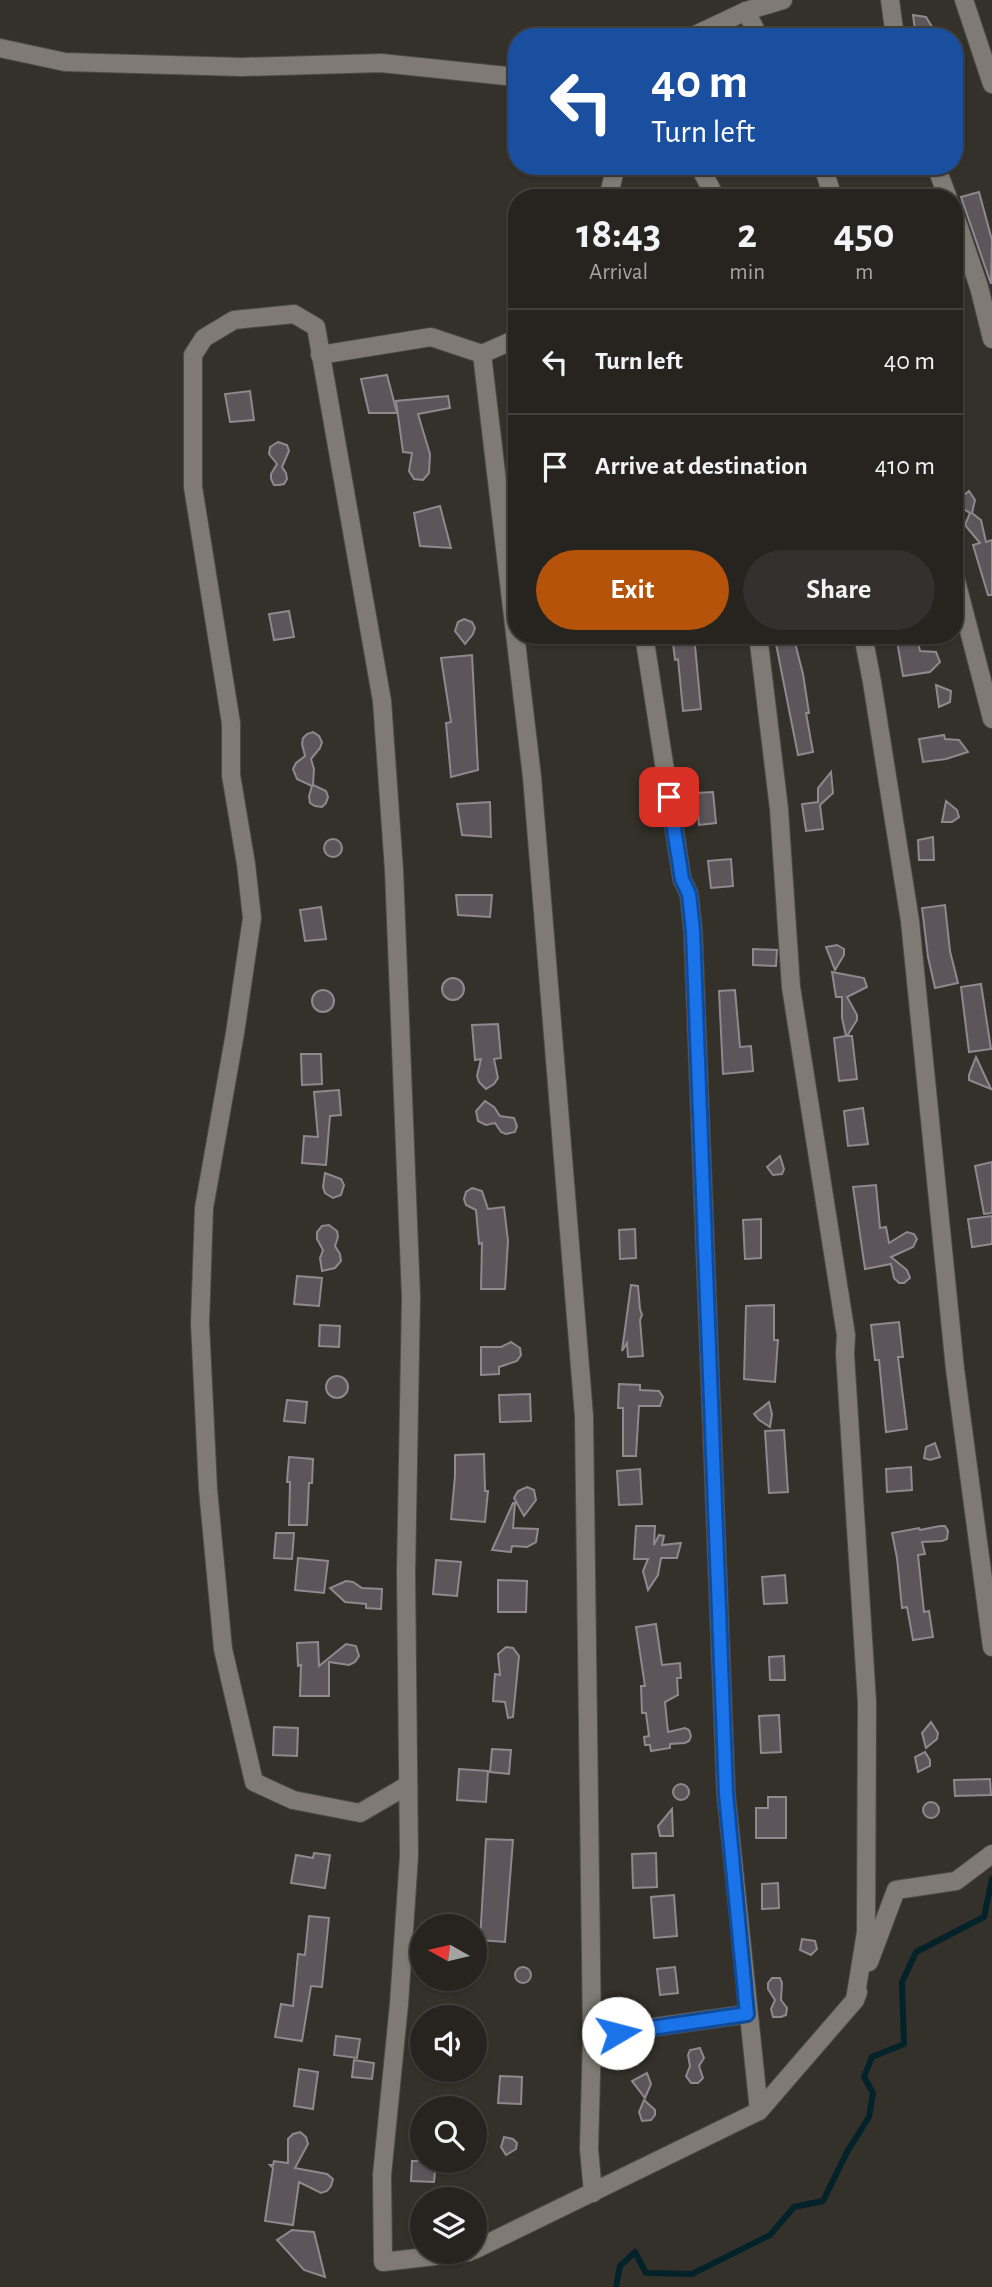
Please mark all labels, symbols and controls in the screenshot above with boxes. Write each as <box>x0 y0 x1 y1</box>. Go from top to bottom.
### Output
icon: left <box>536 56 627 147</box>
text: 40 m <box>651 58 748 107</box>
text: Turn left <box>651 116 755 148</box>
text: 18:43 <box>576 213 661 255</box>
text: 2 <box>737 213 757 255</box>
text: 450 <box>834 213 895 255</box>
text: Arrival <box>589 261 648 284</box>
text: min <box>729 261 765 284</box>
text: m <box>855 261 873 284</box>
icon: left <box>536 343 574 381</box>
text: Turn left <box>595 348 683 374</box>
text: 40 m <box>884 348 935 374</box>
icon: arrive <box>536 448 574 486</box>
text: Arrive at destination <box>595 453 808 479</box>
text: 410 m <box>875 453 935 479</box>
button: Exit <box>536 550 729 630</box>
button: Share <box>743 550 935 630</box>
pin <box>639 767 699 827</box>
icon: arrive <box>650 778 688 816</box>
north arrow <box>410 1914 486 1992</box>
map controls <box>410 1914 487 2264</box>
position arrow <box>581 1996 655 2070</box>
button: sound <box>410 2005 487 2082</box>
button: search <box>410 2096 487 2173</box>
button: layers <box>410 2187 487 2264</box>

